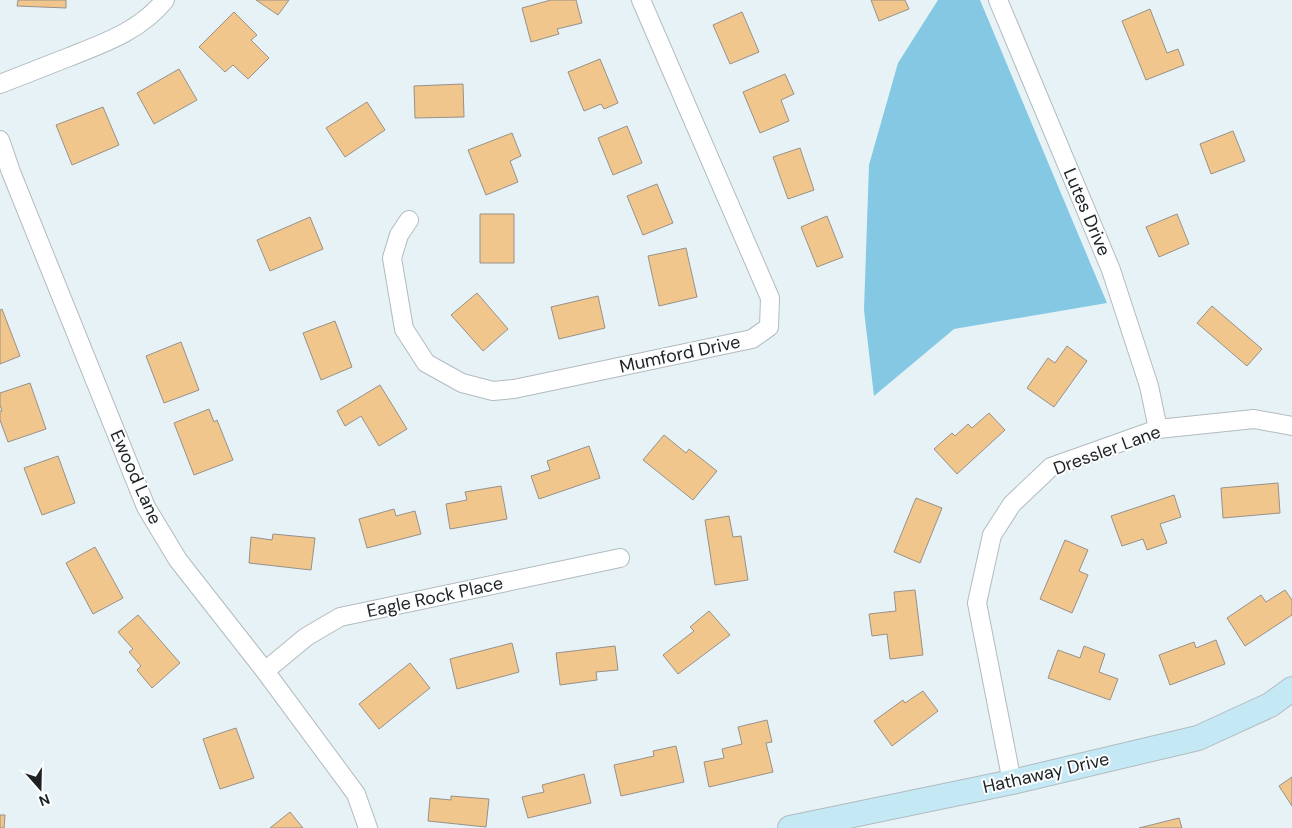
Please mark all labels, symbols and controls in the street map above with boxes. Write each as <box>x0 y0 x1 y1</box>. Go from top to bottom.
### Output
street label: Lutes Drive <box>1058 164 1116 260</box>
street label: Mumford Drive <box>617 329 743 379</box>
street label: Dressler Lane <box>1050 419 1164 481</box>
street label: Ewood Lane <box>105 426 167 528</box>
street label: Eagle Rock Place <box>365 571 505 623</box>
street label: Hathaway Drive <box>980 747 1112 799</box>
north arrow <box>15 763 65 813</box>
text: N <box>37 790 52 810</box>

